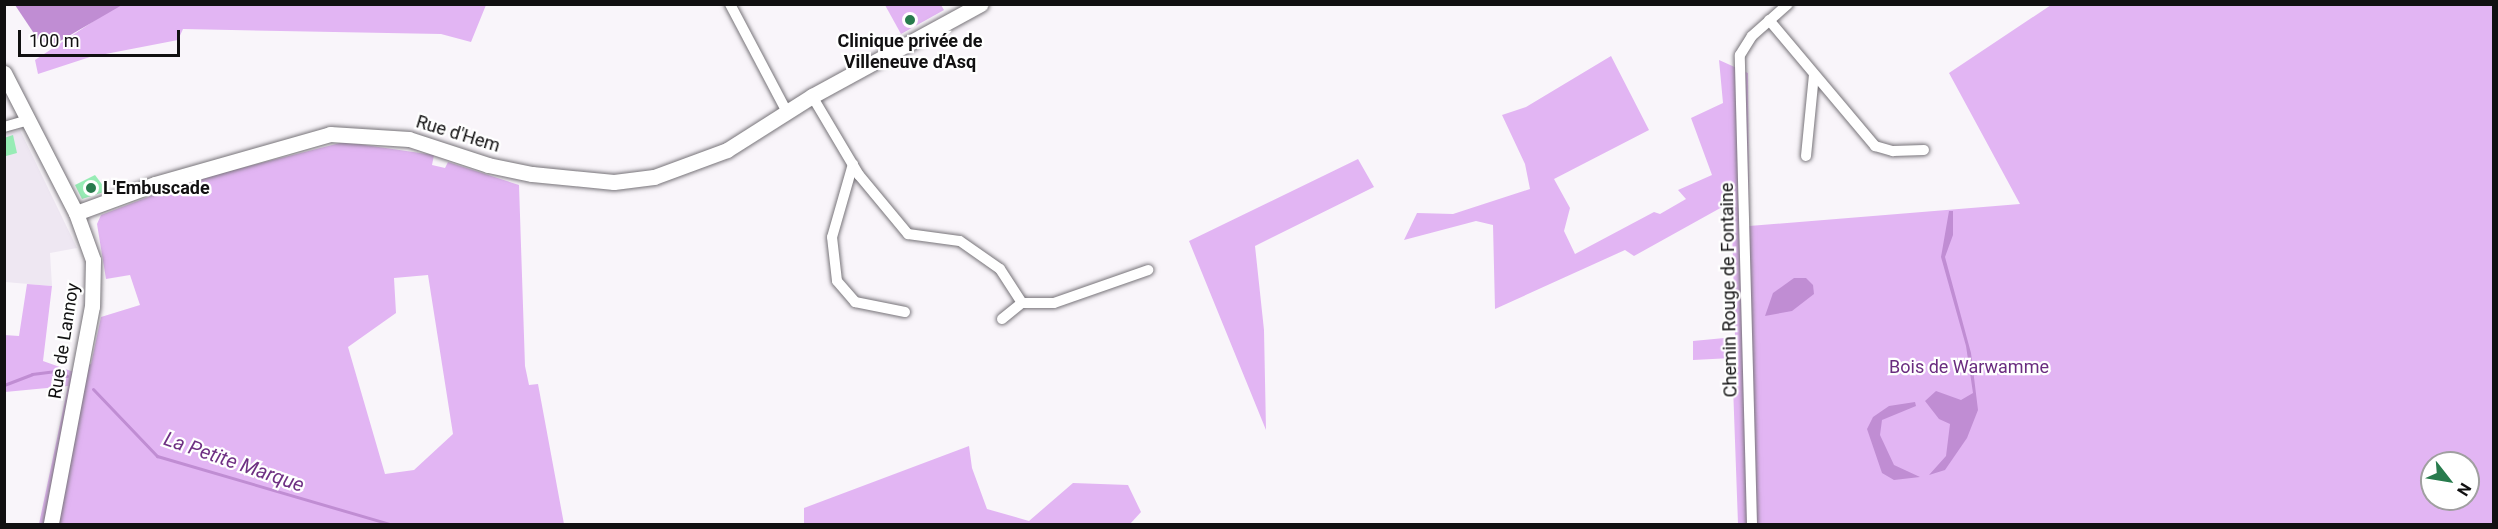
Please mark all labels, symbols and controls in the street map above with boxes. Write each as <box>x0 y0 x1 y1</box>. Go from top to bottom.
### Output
marker: Clinique privée de Villeneuve d'Asq <box>901 11 919 29</box>
scale bar <box>21 18 183 56</box>
text: 100 m <box>29 30 80 51</box>
place label: Clinique privée de Villeneuve d'Asq <box>838 31 982 74</box>
street label: Rue d'Hem <box>413 111 503 157</box>
place label: L'Embuscade <box>103 177 210 199</box>
marker: L'Embuscade <box>84 181 98 195</box>
street label: Chemin Rouge de Fontaine <box>1716 182 1742 398</box>
street label: Rue de Lannoy <box>44 281 84 401</box>
park label: Bois de Warwamme <box>1889 356 2049 378</box>
water label: La Petite Marque <box>161 427 307 497</box>
north arrow <box>2420 451 2480 511</box>
text: N <box>2453 480 2475 499</box>

